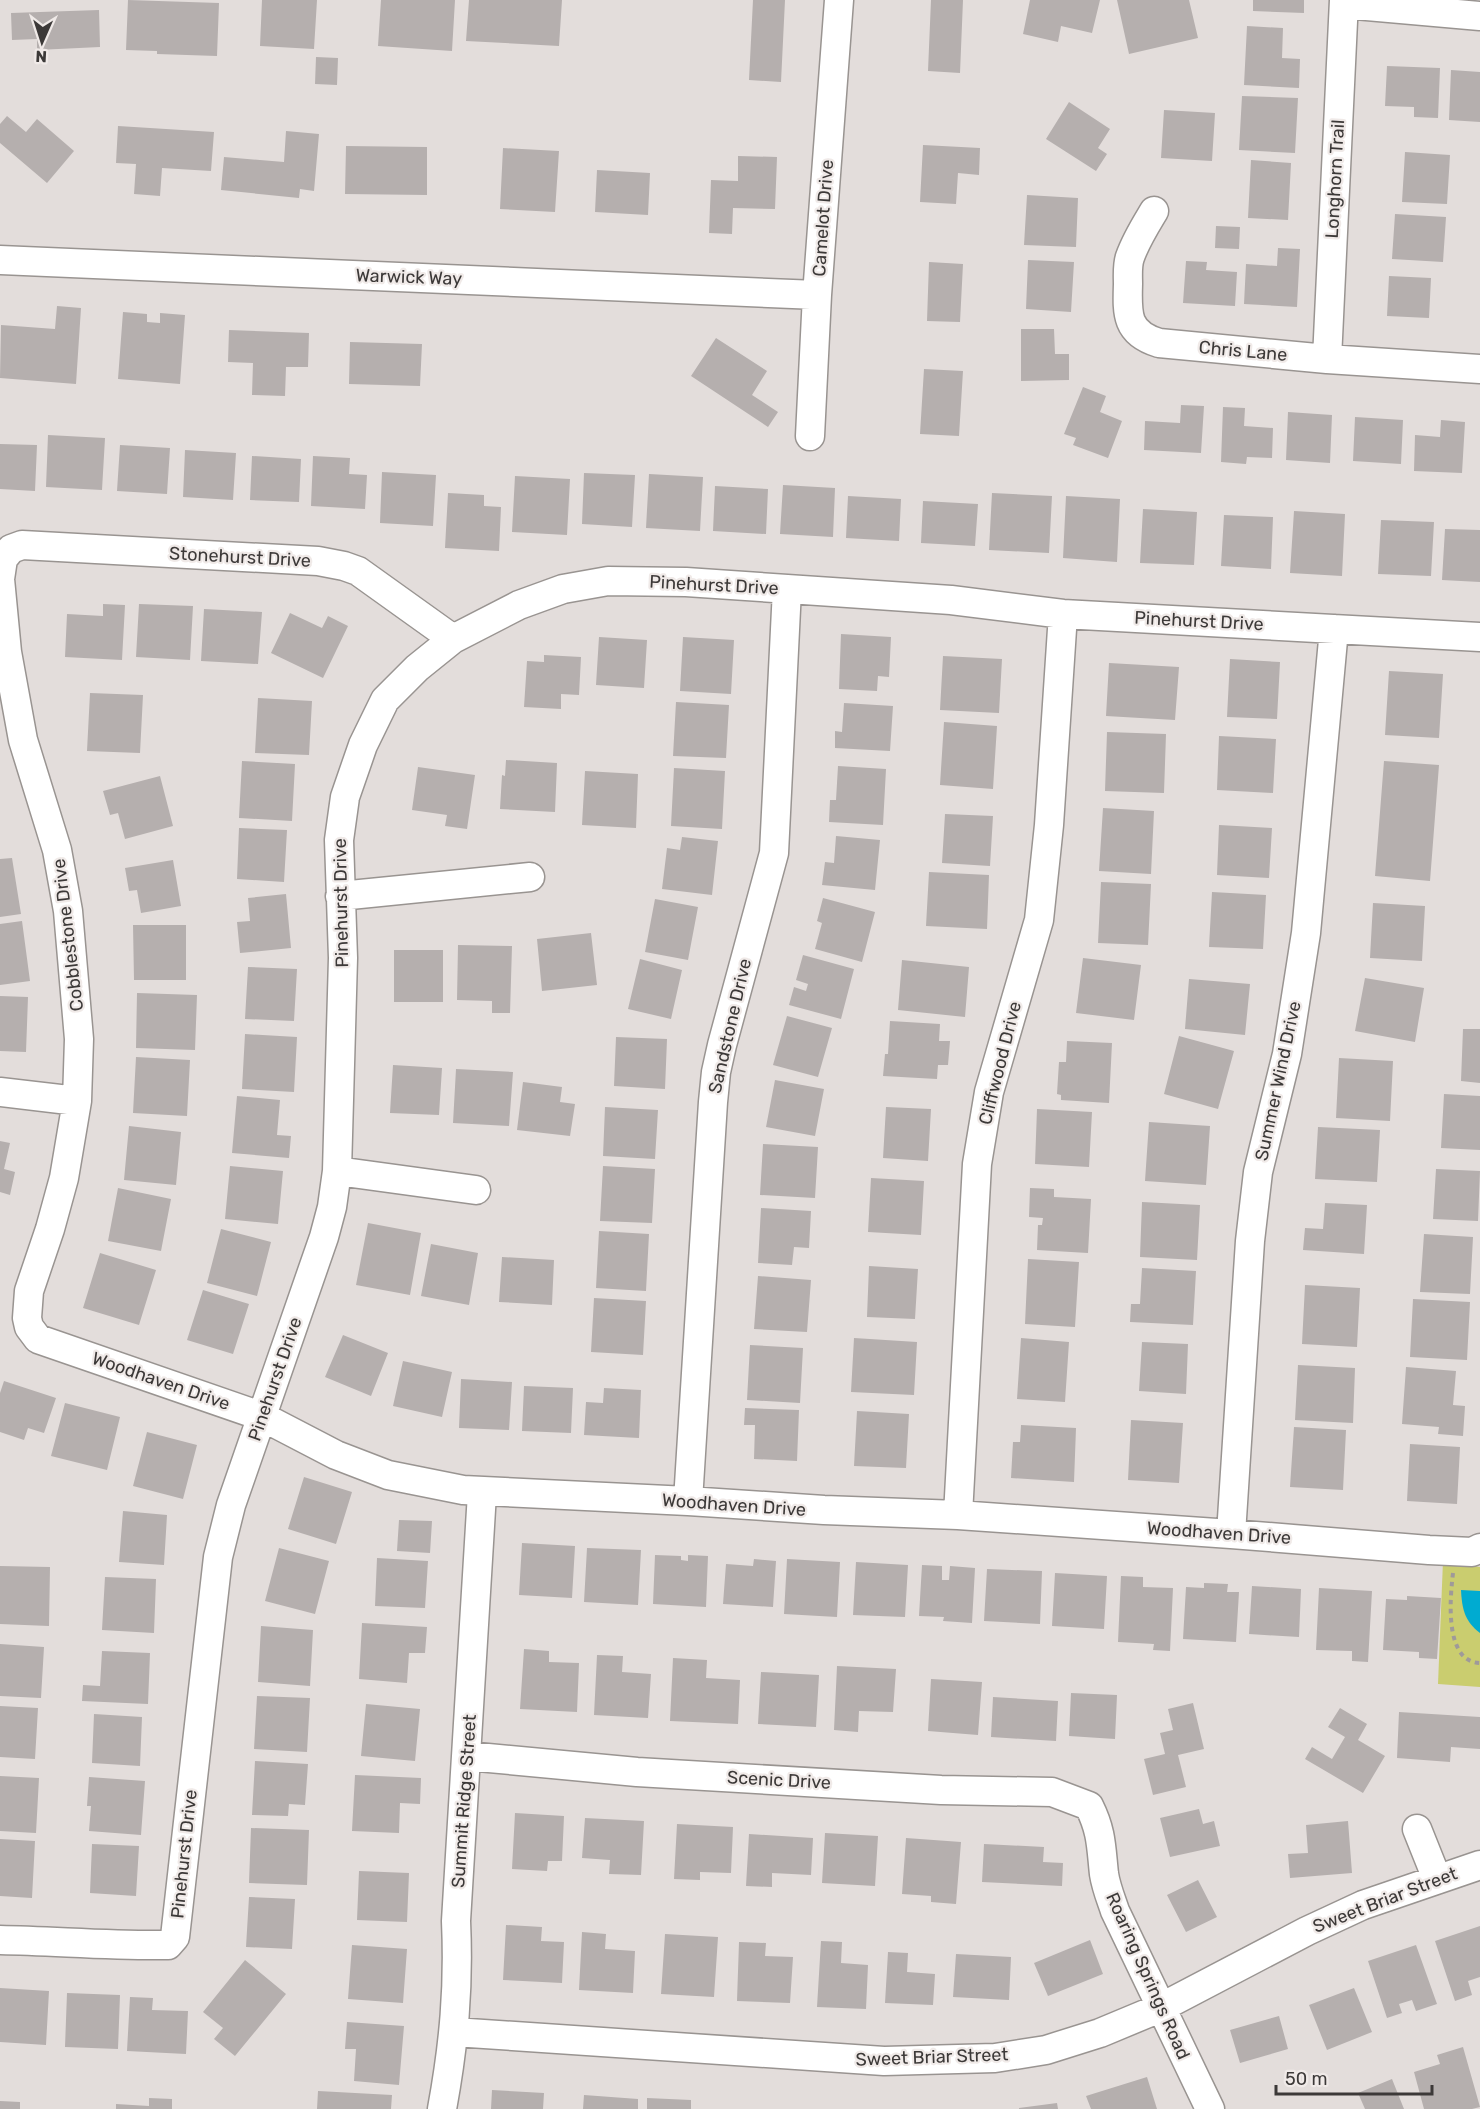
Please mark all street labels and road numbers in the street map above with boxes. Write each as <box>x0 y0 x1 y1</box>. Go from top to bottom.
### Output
street label: Longhorn Trail <box>1321 119 1349 239</box>
street label: Camelot Drive <box>808 159 838 277</box>
street label: Warwick Way <box>355 264 463 290</box>
street label: Chris Lane <box>1198 336 1288 366</box>
street label: Stonehurst Drive <box>168 542 312 572</box>
street label: Pinehurst Drive <box>649 571 779 599</box>
street label: Pinehurst Drive <box>1134 607 1264 635</box>
street label: Pinehurst Drive <box>329 838 353 968</box>
street label: Cobblestone Drive <box>48 858 88 1012</box>
street label: Sandstone Drive <box>704 956 756 1096</box>
street label: Cliffwood Drive <box>974 999 1026 1127</box>
street label: Summer Wind Drive <box>1250 999 1306 1163</box>
street label: Pinehurst Drive <box>244 1314 306 1444</box>
street label: Woodhaven Drive <box>89 1347 233 1415</box>
street label: Woodhaven Drive <box>661 1489 807 1521</box>
street label: Woodhaven Drive <box>1146 1517 1292 1549</box>
street label: Summit Ridge Street <box>447 1713 481 1889</box>
street label: Scenic Drive <box>726 1766 832 1794</box>
street label: Pinehurst Drive <box>166 1788 202 1920</box>
street label: Sweet Briar Street <box>1310 1862 1460 1938</box>
street label: Roaring Springs Road <box>1101 1889 1195 2063</box>
street label: Sweet Briar Street <box>855 2043 1009 2071</box>

